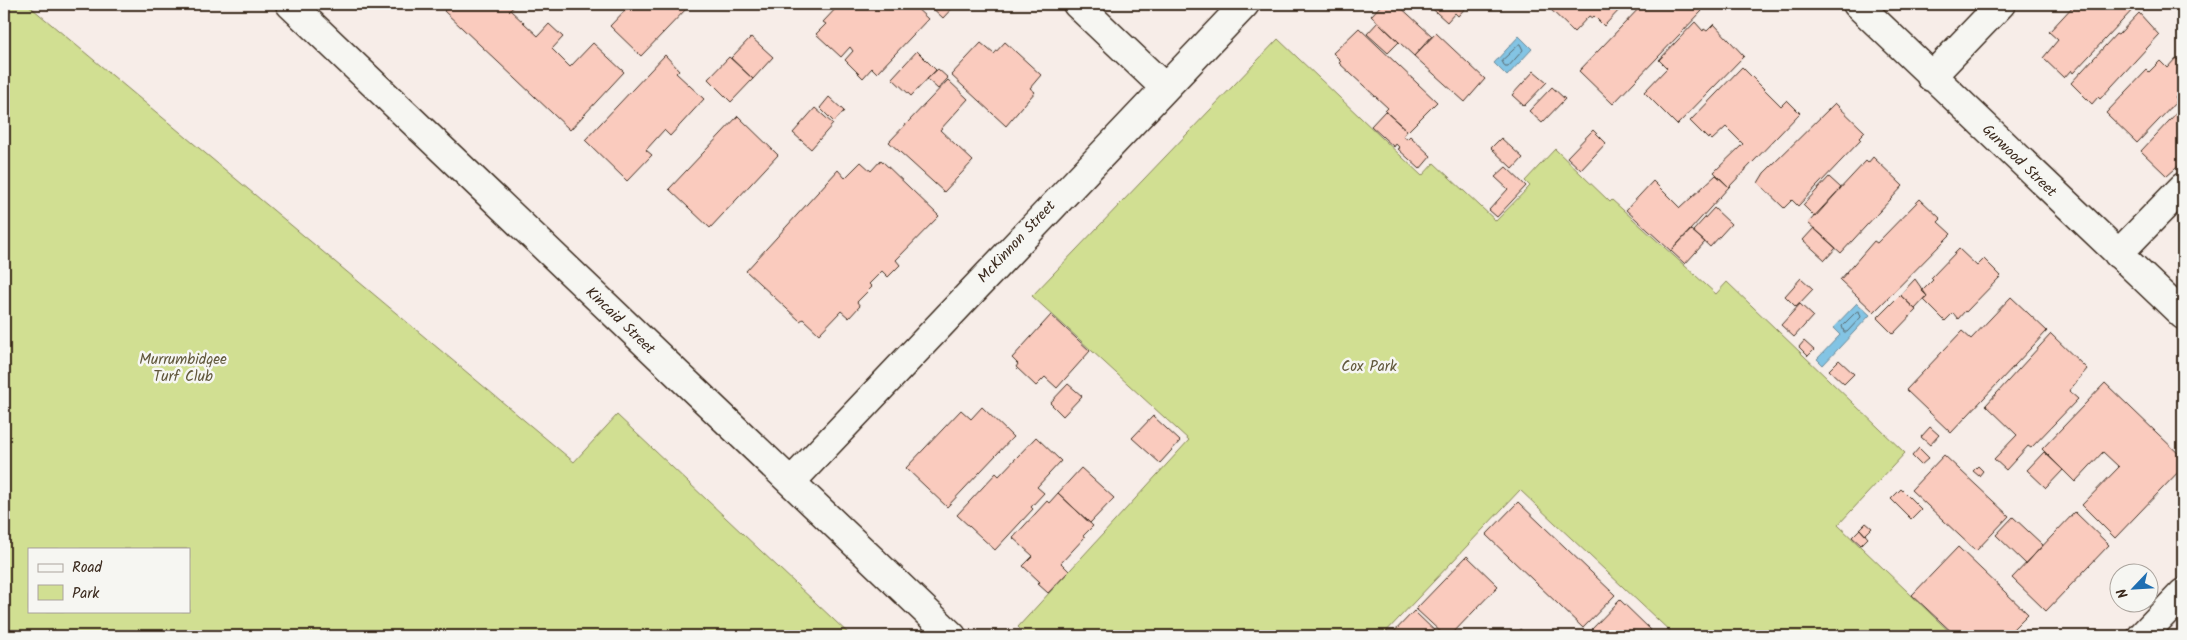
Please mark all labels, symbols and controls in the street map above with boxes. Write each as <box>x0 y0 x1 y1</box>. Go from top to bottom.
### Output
street label: Gurwood Street <box>1976 119 2062 203</box>
street label: McKinnon Street <box>972 195 1062 289</box>
street label: Kincaid Street <box>580 281 661 361</box>
park label: Murrumbidgee Turf Club <box>139 348 227 389</box>
park label: Cox Park <box>1341 355 1398 379</box>
legend <box>28 548 190 612</box>
text: Road <box>72 556 103 580</box>
north arrow <box>2110 562 2160 612</box>
text: Park <box>72 582 100 606</box>
text: N <box>2111 584 2135 602</box>

